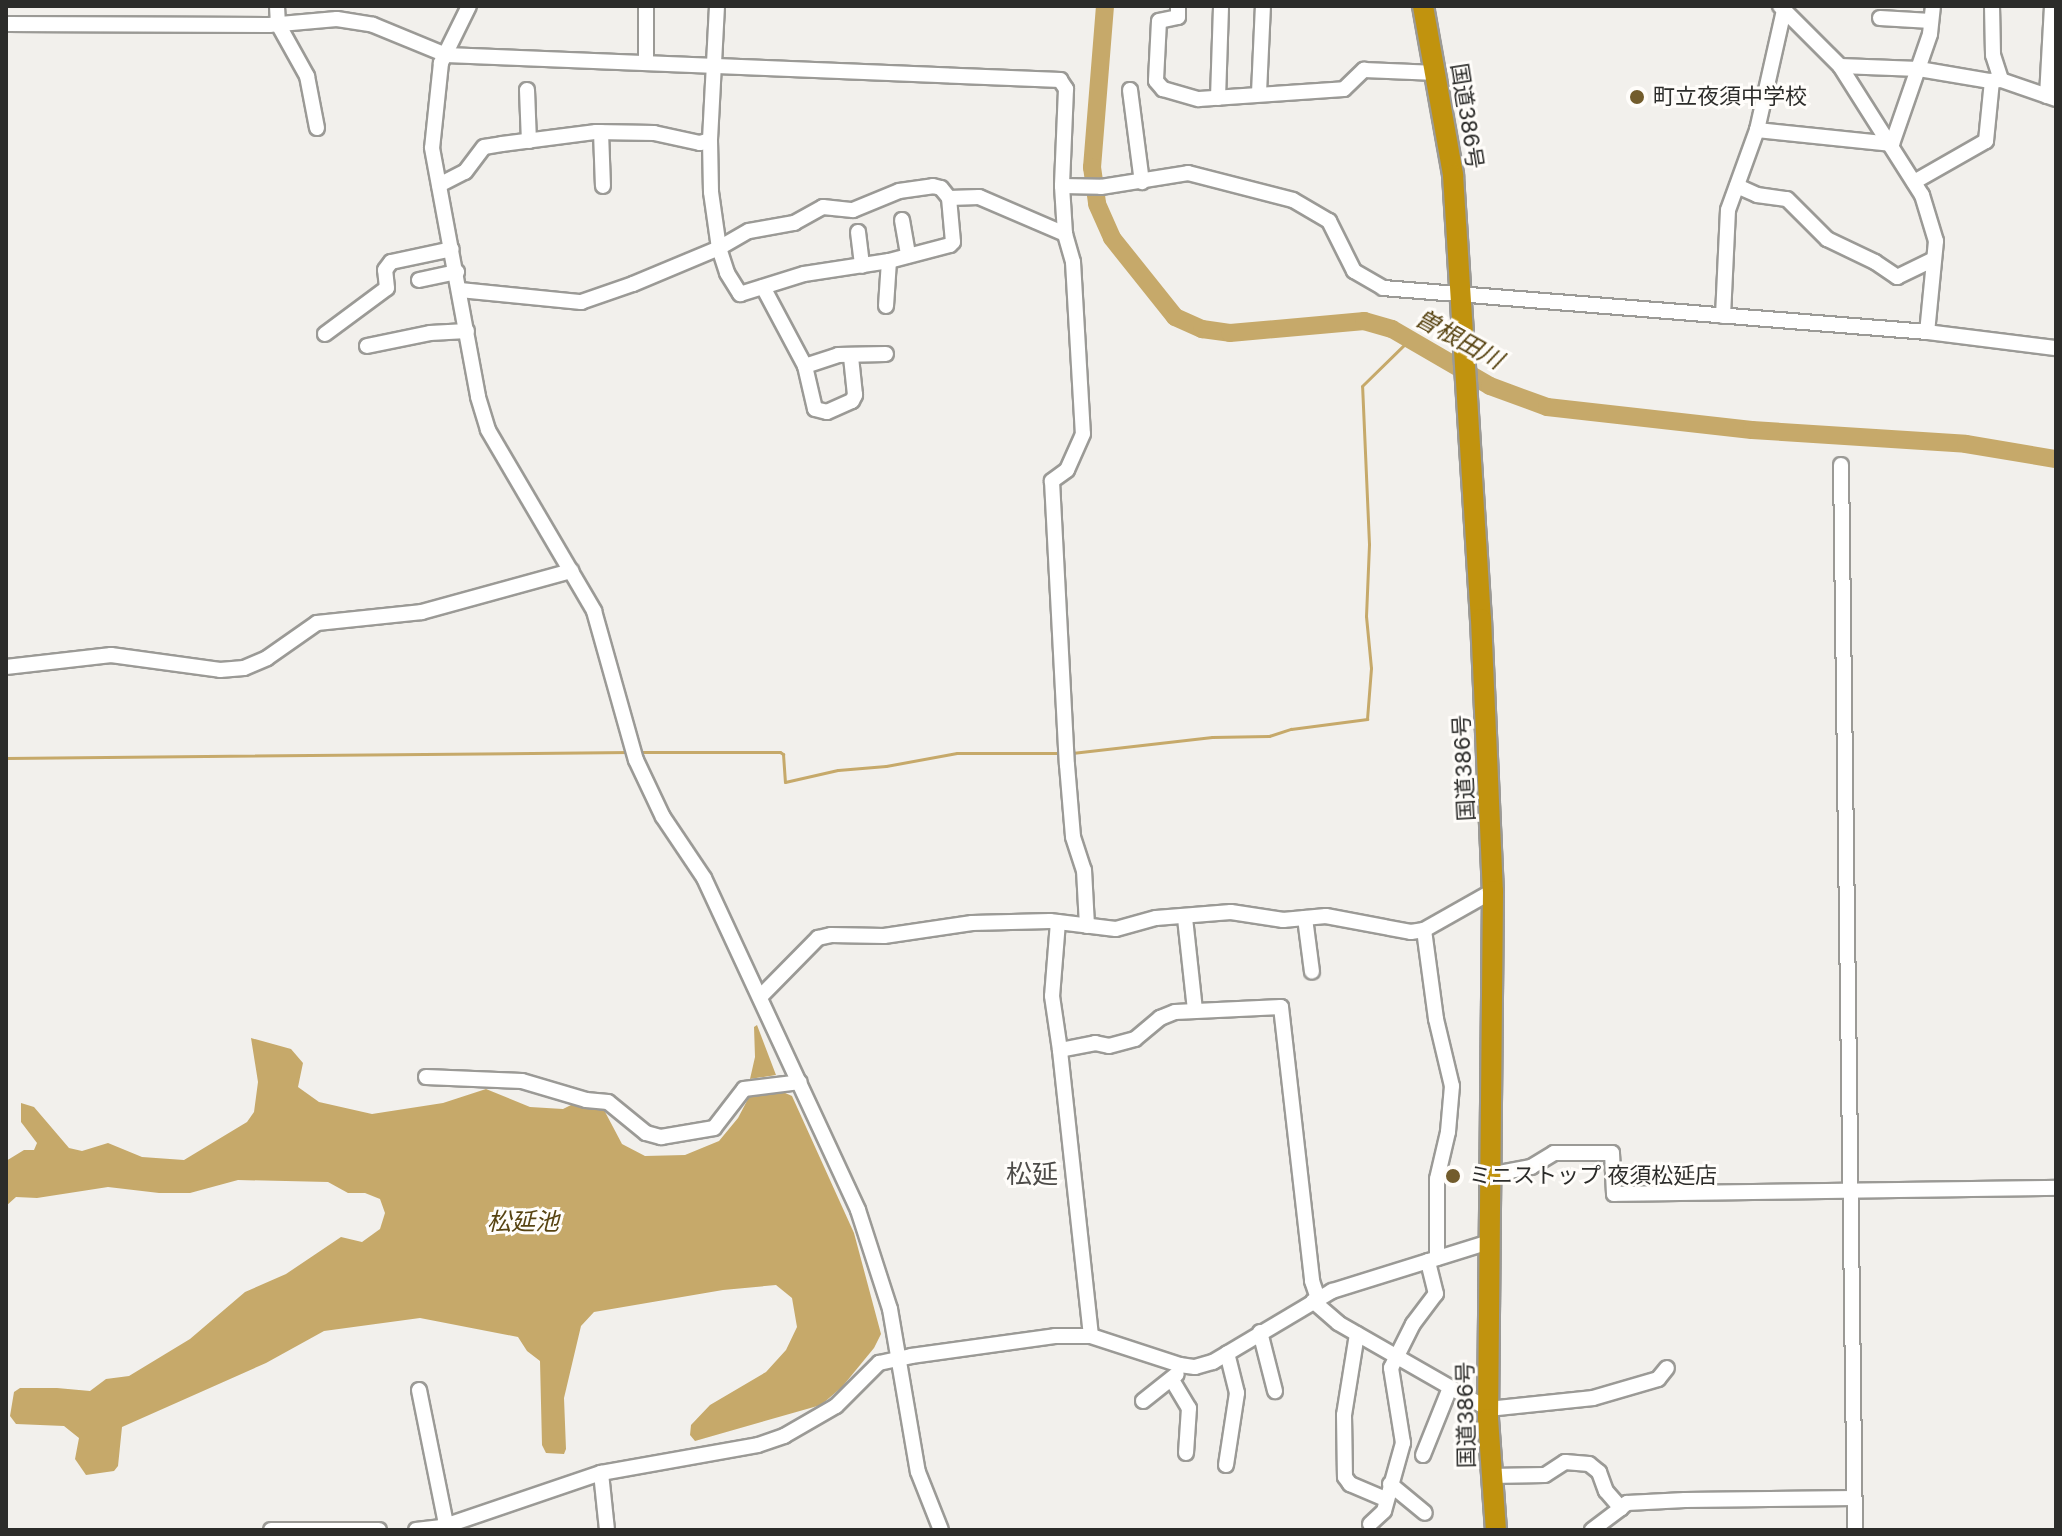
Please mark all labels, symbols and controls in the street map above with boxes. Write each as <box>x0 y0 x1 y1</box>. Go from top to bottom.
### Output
street label: 国道386号 <box>1446 61 1488 171</box>
place label: 町立夜須中学校 <box>1653 84 1807 110</box>
marker: 町立夜須中学校 <box>1628 88 1646 106</box>
water label: 曽根田川 <box>1410 303 1508 375</box>
street label: 国道386号 <box>1448 714 1480 822</box>
district label: 松延 <box>1006 1158 1058 1190</box>
place label: ミニストップ 夜須松延店 <box>1469 1163 1717 1189</box>
marker: ミニストップ 夜須松延店 <box>1444 1167 1462 1185</box>
water label: 松延池 <box>487 1208 559 1236</box>
street label: 国道386号 <box>1452 1361 1480 1469</box>

